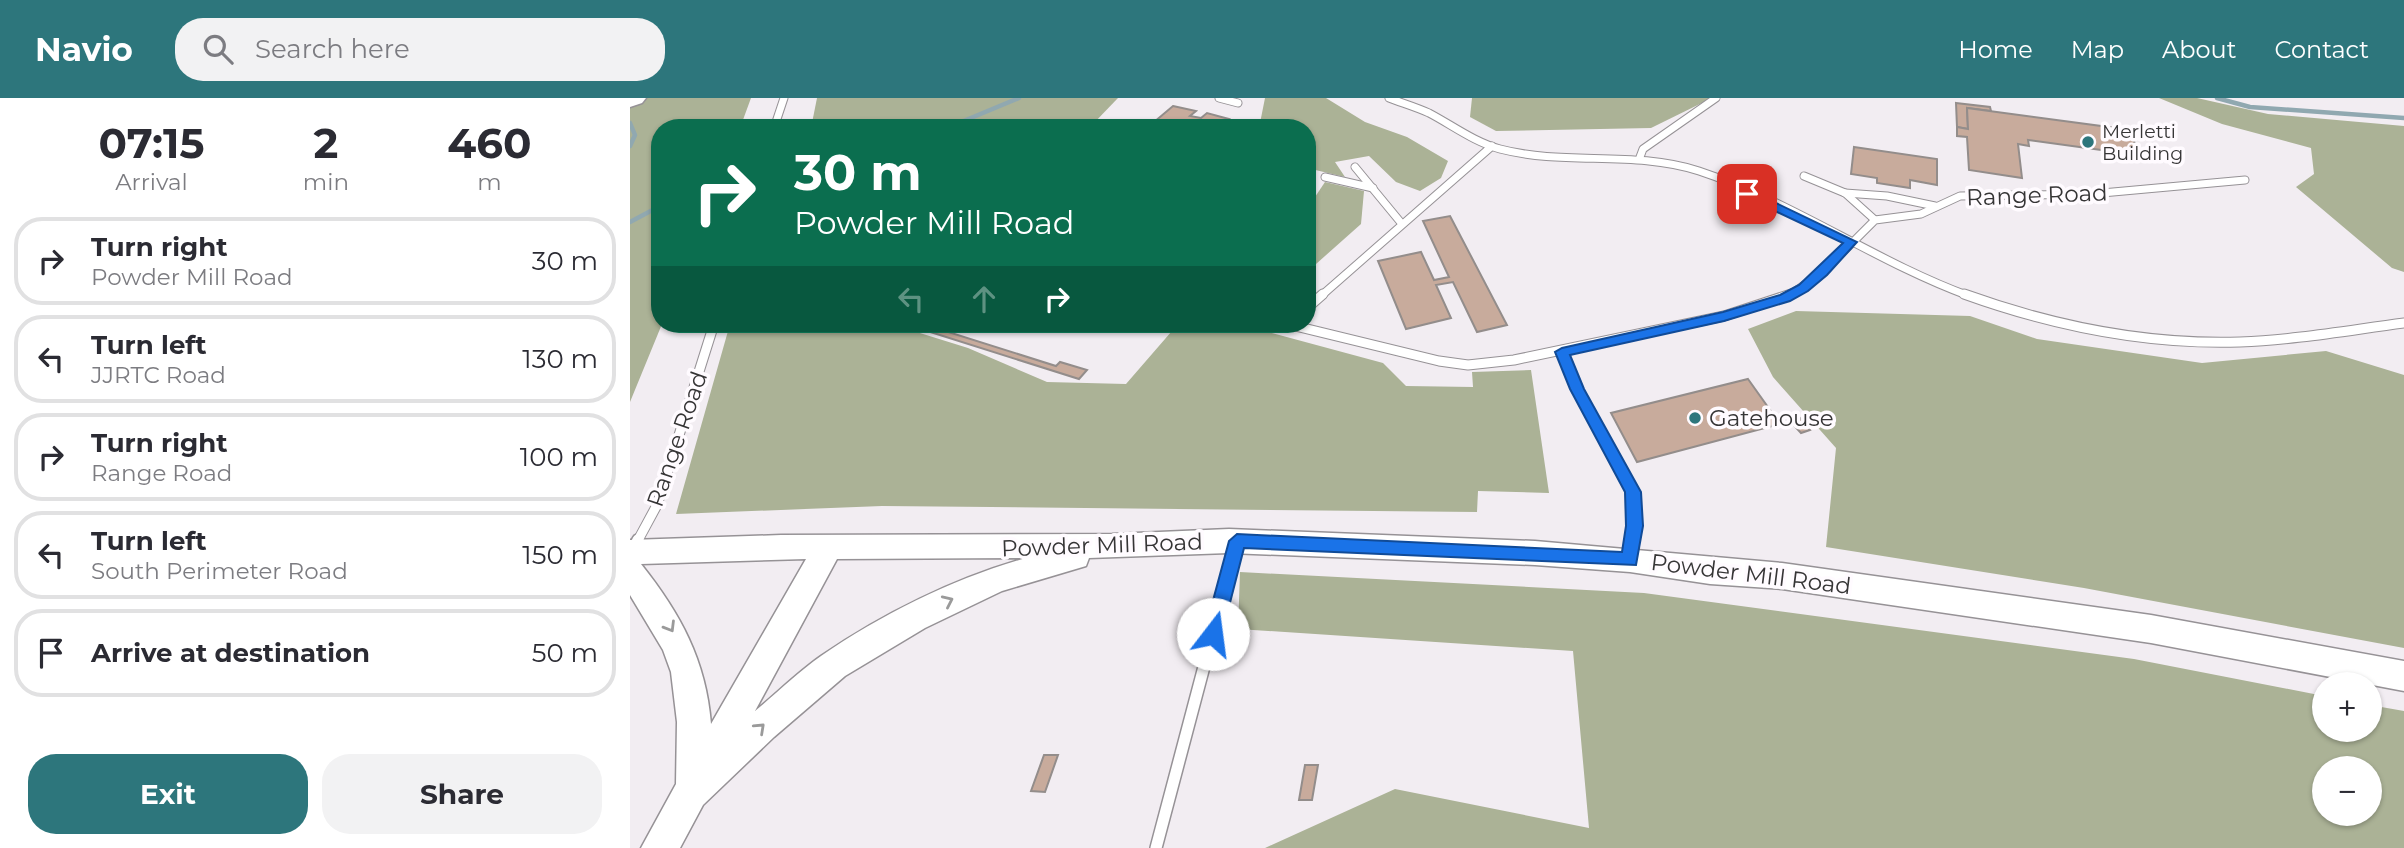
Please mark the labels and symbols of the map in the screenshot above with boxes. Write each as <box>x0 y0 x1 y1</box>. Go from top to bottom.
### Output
place label: Merletti Building <box>2102 120 2183 165</box>
marker: Merletti Building <box>2080 134 2096 150</box>
pin <box>1717 164 1777 224</box>
street label: Range Road <box>1966 179 2108 211</box>
street label: Range Road <box>641 368 713 510</box>
place label: Gatehouse <box>1709 404 1834 432</box>
marker: Gatehouse <box>1687 410 1703 426</box>
street label: Powder Mill Road <box>1001 527 1203 563</box>
street label: Powder Mill Road <box>1649 548 1853 600</box>
one-way arrow <box>941 596 953 610</box>
position arrow <box>1176 597 1250 671</box>
one-way arrow <box>662 620 675 633</box>
one-way arrow <box>752 724 765 736</box>

